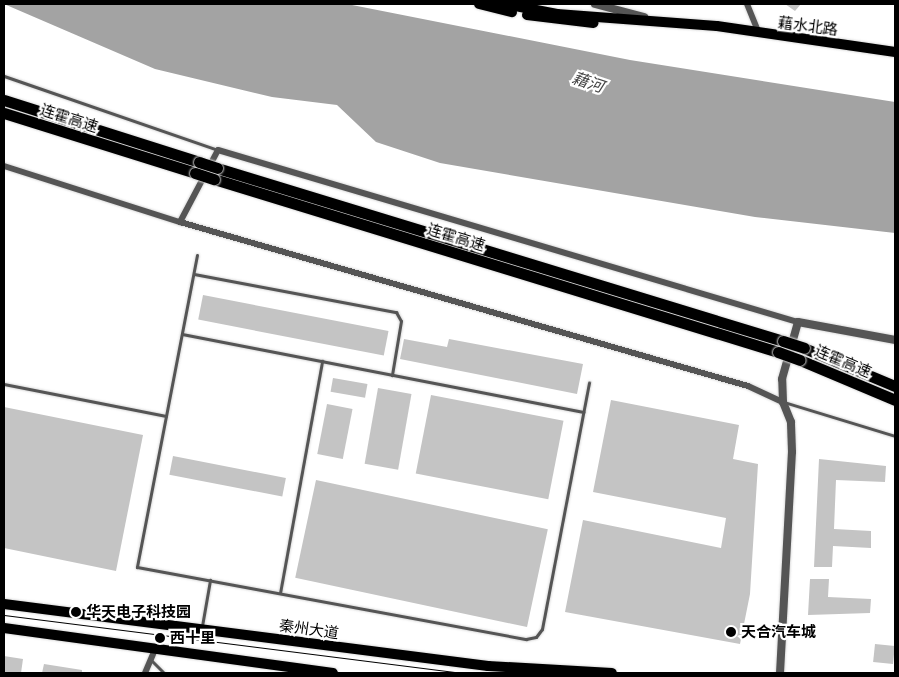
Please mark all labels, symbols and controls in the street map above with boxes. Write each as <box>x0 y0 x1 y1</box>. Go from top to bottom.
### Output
street label: 藉水北路 <box>777 13 839 39</box>
water label: 藉河 <box>570 68 606 96</box>
street label: 连霍高速 <box>38 100 100 136</box>
street label: 连霍高速 <box>425 220 487 254</box>
street label: 连霍高速 <box>812 341 874 381</box>
place label: 华天电子科技园 <box>86 603 191 621</box>
marker: 华天电子科技园 <box>70 606 82 618</box>
street label: 秦州大道 <box>278 616 340 642</box>
place label: 天合汽车城 <box>741 623 816 641</box>
marker: 天合汽车城 <box>725 626 737 638</box>
place label: 西十里 <box>170 629 215 647</box>
marker: 西十里 <box>154 632 166 644</box>

